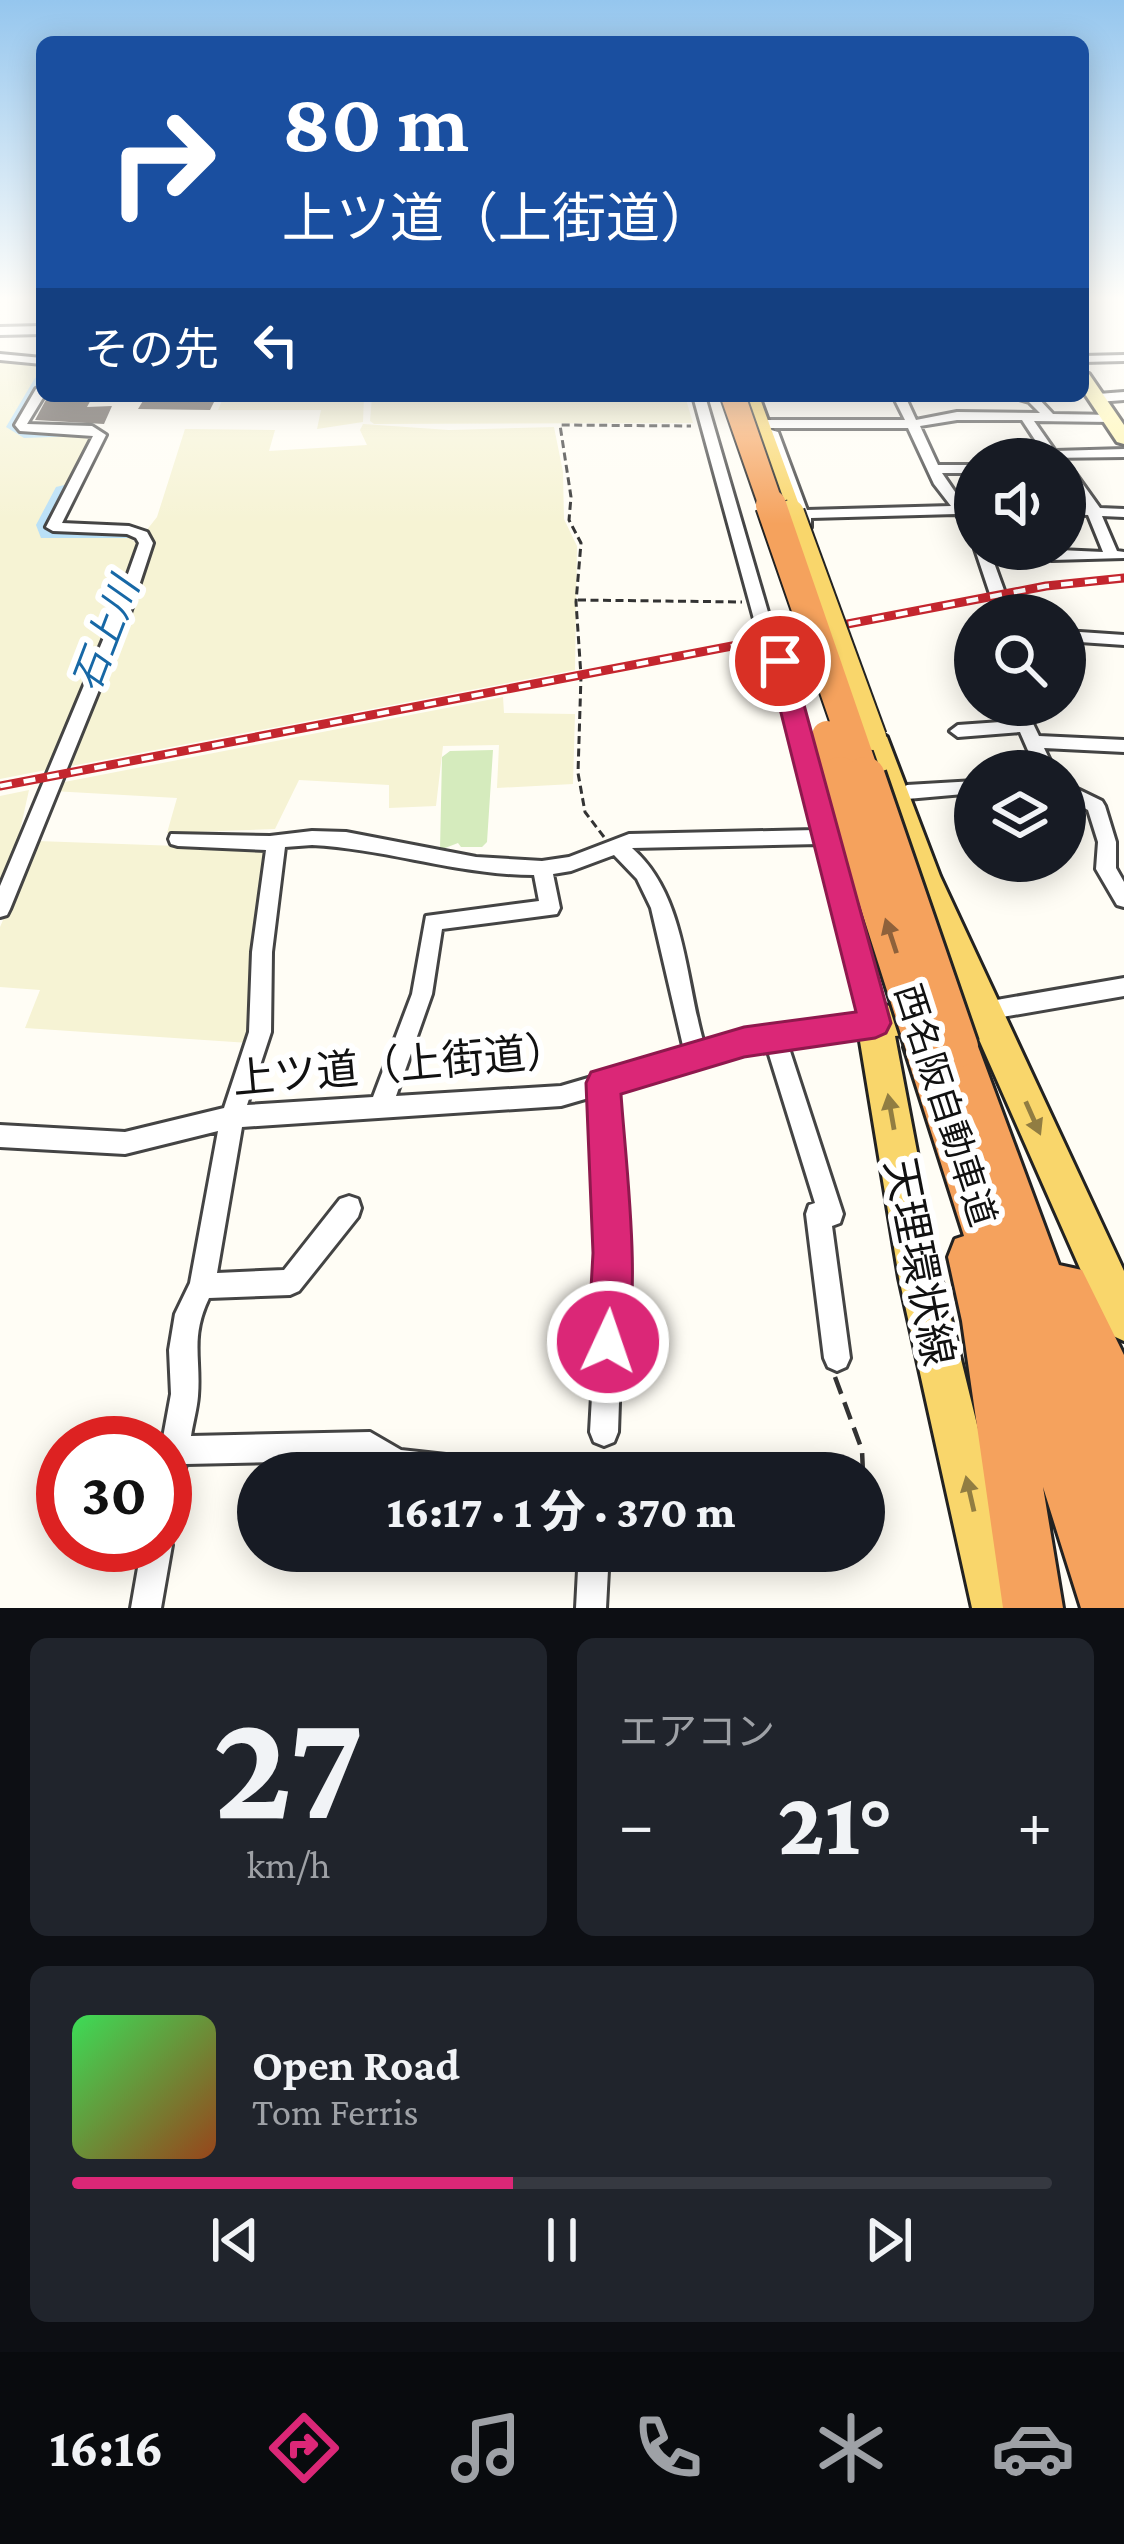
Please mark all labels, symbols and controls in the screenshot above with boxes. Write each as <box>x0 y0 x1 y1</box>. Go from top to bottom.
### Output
text: 80 m <box>282 76 469 169</box>
icon: right <box>84 84 240 240</box>
text: 上ツ道（上街道） <box>282 189 714 249</box>
icon: left <box>243 312 309 378</box>
text: その先 <box>84 325 219 375</box>
map controls <box>954 438 1086 882</box>
button: sound <box>954 438 1086 570</box>
water label: 石上川 <box>64 568 148 697</box>
button: search <box>954 594 1086 726</box>
pin <box>729 610 831 712</box>
icon: arrive <box>747 628 813 694</box>
button: layers <box>954 750 1086 882</box>
one-way arrow <box>880 917 899 954</box>
street label: 西名阪自動車道 <box>887 979 1003 1231</box>
street label: 上ツ道（上街道） <box>231 1026 569 1103</box>
one-way arrow <box>881 1093 899 1131</box>
one-way arrow <box>1023 1100 1043 1135</box>
street label: 天理環状線 <box>876 1155 963 1370</box>
position arrow <box>545 1279 671 1405</box>
speed limit sign: 30 <box>36 1416 192 1572</box>
one-way arrow <box>960 1475 979 1512</box>
text: 16:17 · 1 分 · 370 m <box>387 1487 735 1537</box>
text: 27 <box>213 1678 364 1852</box>
text: エアコン <box>619 1710 775 1753</box>
text: 21° <box>778 1773 893 1873</box>
text: − <box>619 1787 654 1860</box>
text: + <box>1017 1787 1052 1860</box>
text: km/h <box>246 1843 331 1886</box>
text: Open Road <box>252 2040 460 2090</box>
text: Tom Ferris <box>252 2090 418 2133</box>
icon: previous <box>202 2207 268 2273</box>
icon: pause <box>529 2207 595 2273</box>
icon: next <box>856 2207 922 2273</box>
icon: directions <box>262 2406 346 2490</box>
icon: music <box>444 2406 528 2490</box>
icon: phone <box>626 2406 710 2490</box>
icon: climate <box>809 2406 893 2490</box>
icon: car <box>991 2406 1075 2490</box>
text: 16:16 <box>49 2418 164 2478</box>

